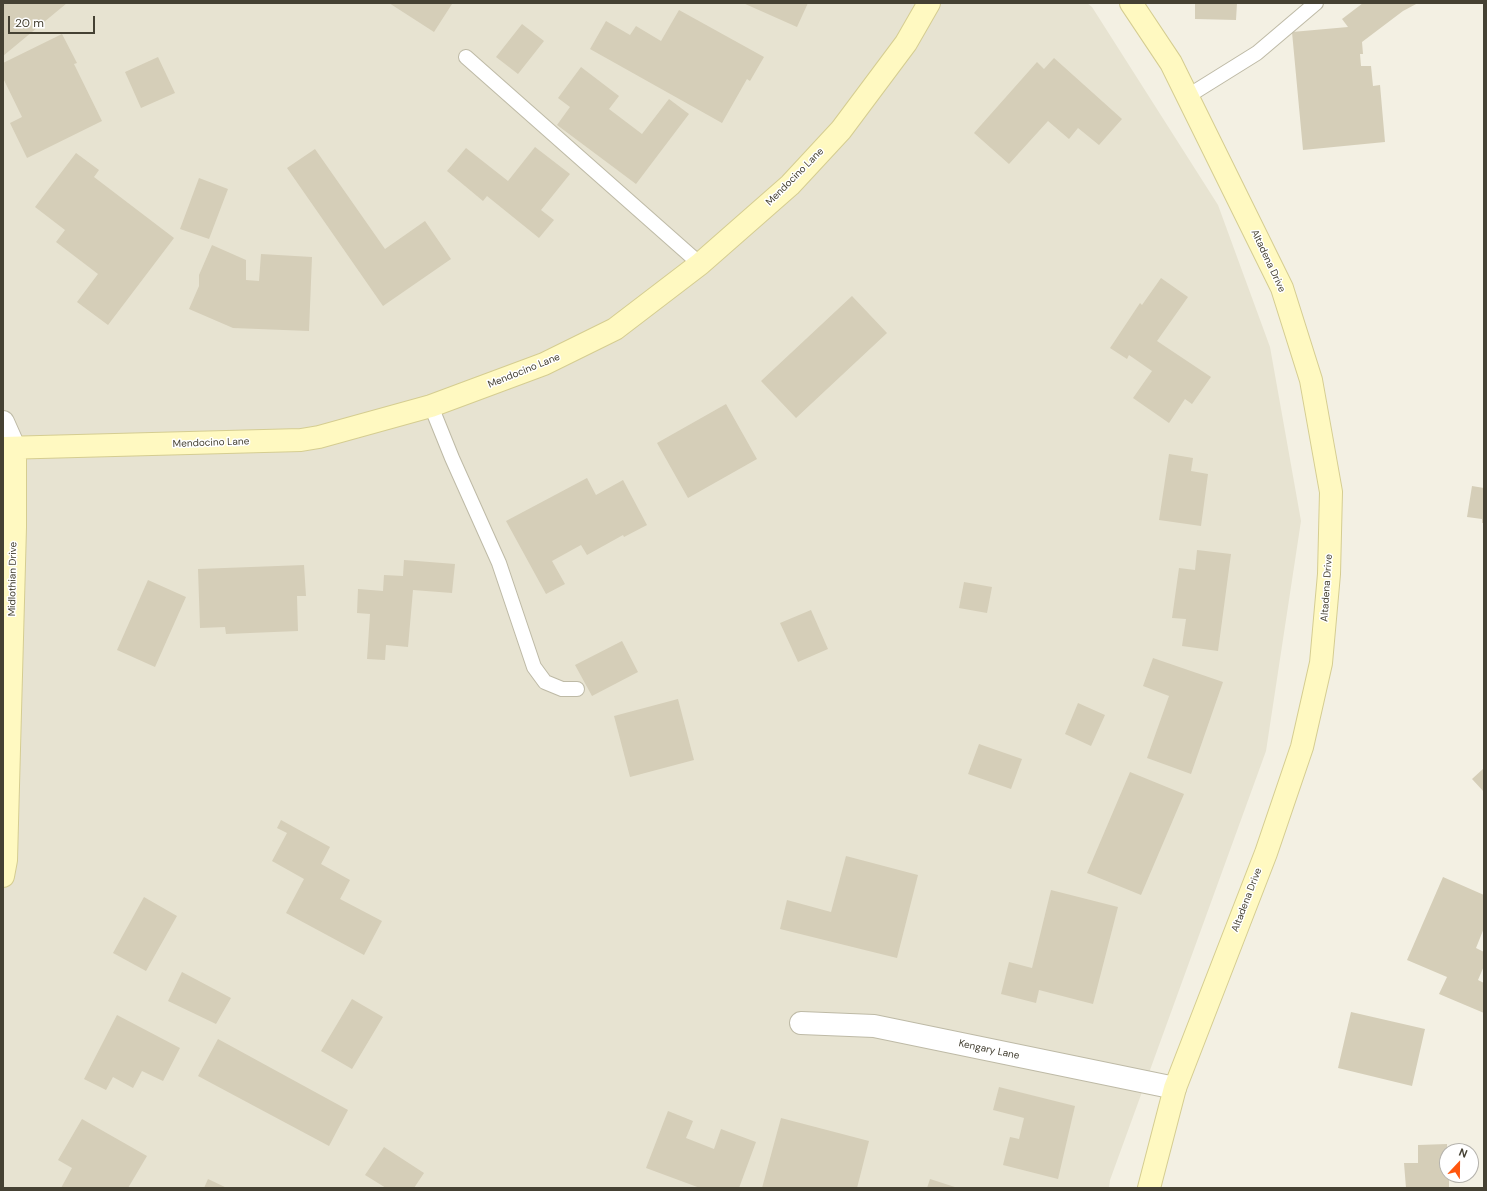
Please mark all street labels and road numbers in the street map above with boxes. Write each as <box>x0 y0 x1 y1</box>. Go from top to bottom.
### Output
street label: Mendocino Lane <box>764 146 826 208</box>
street label: Altadena Drive <box>1248 228 1288 294</box>
street label: Mendocino Lane <box>486 351 562 391</box>
street label: Mendocino Lane <box>173 436 249 450</box>
street label: Midlothian Drive <box>6 542 20 616</box>
street label: Altadena Drive <box>1319 554 1335 622</box>
street label: Altadena Drive <box>1229 866 1265 934</box>
street label: Kengary Lane <box>957 1038 1021 1062</box>

